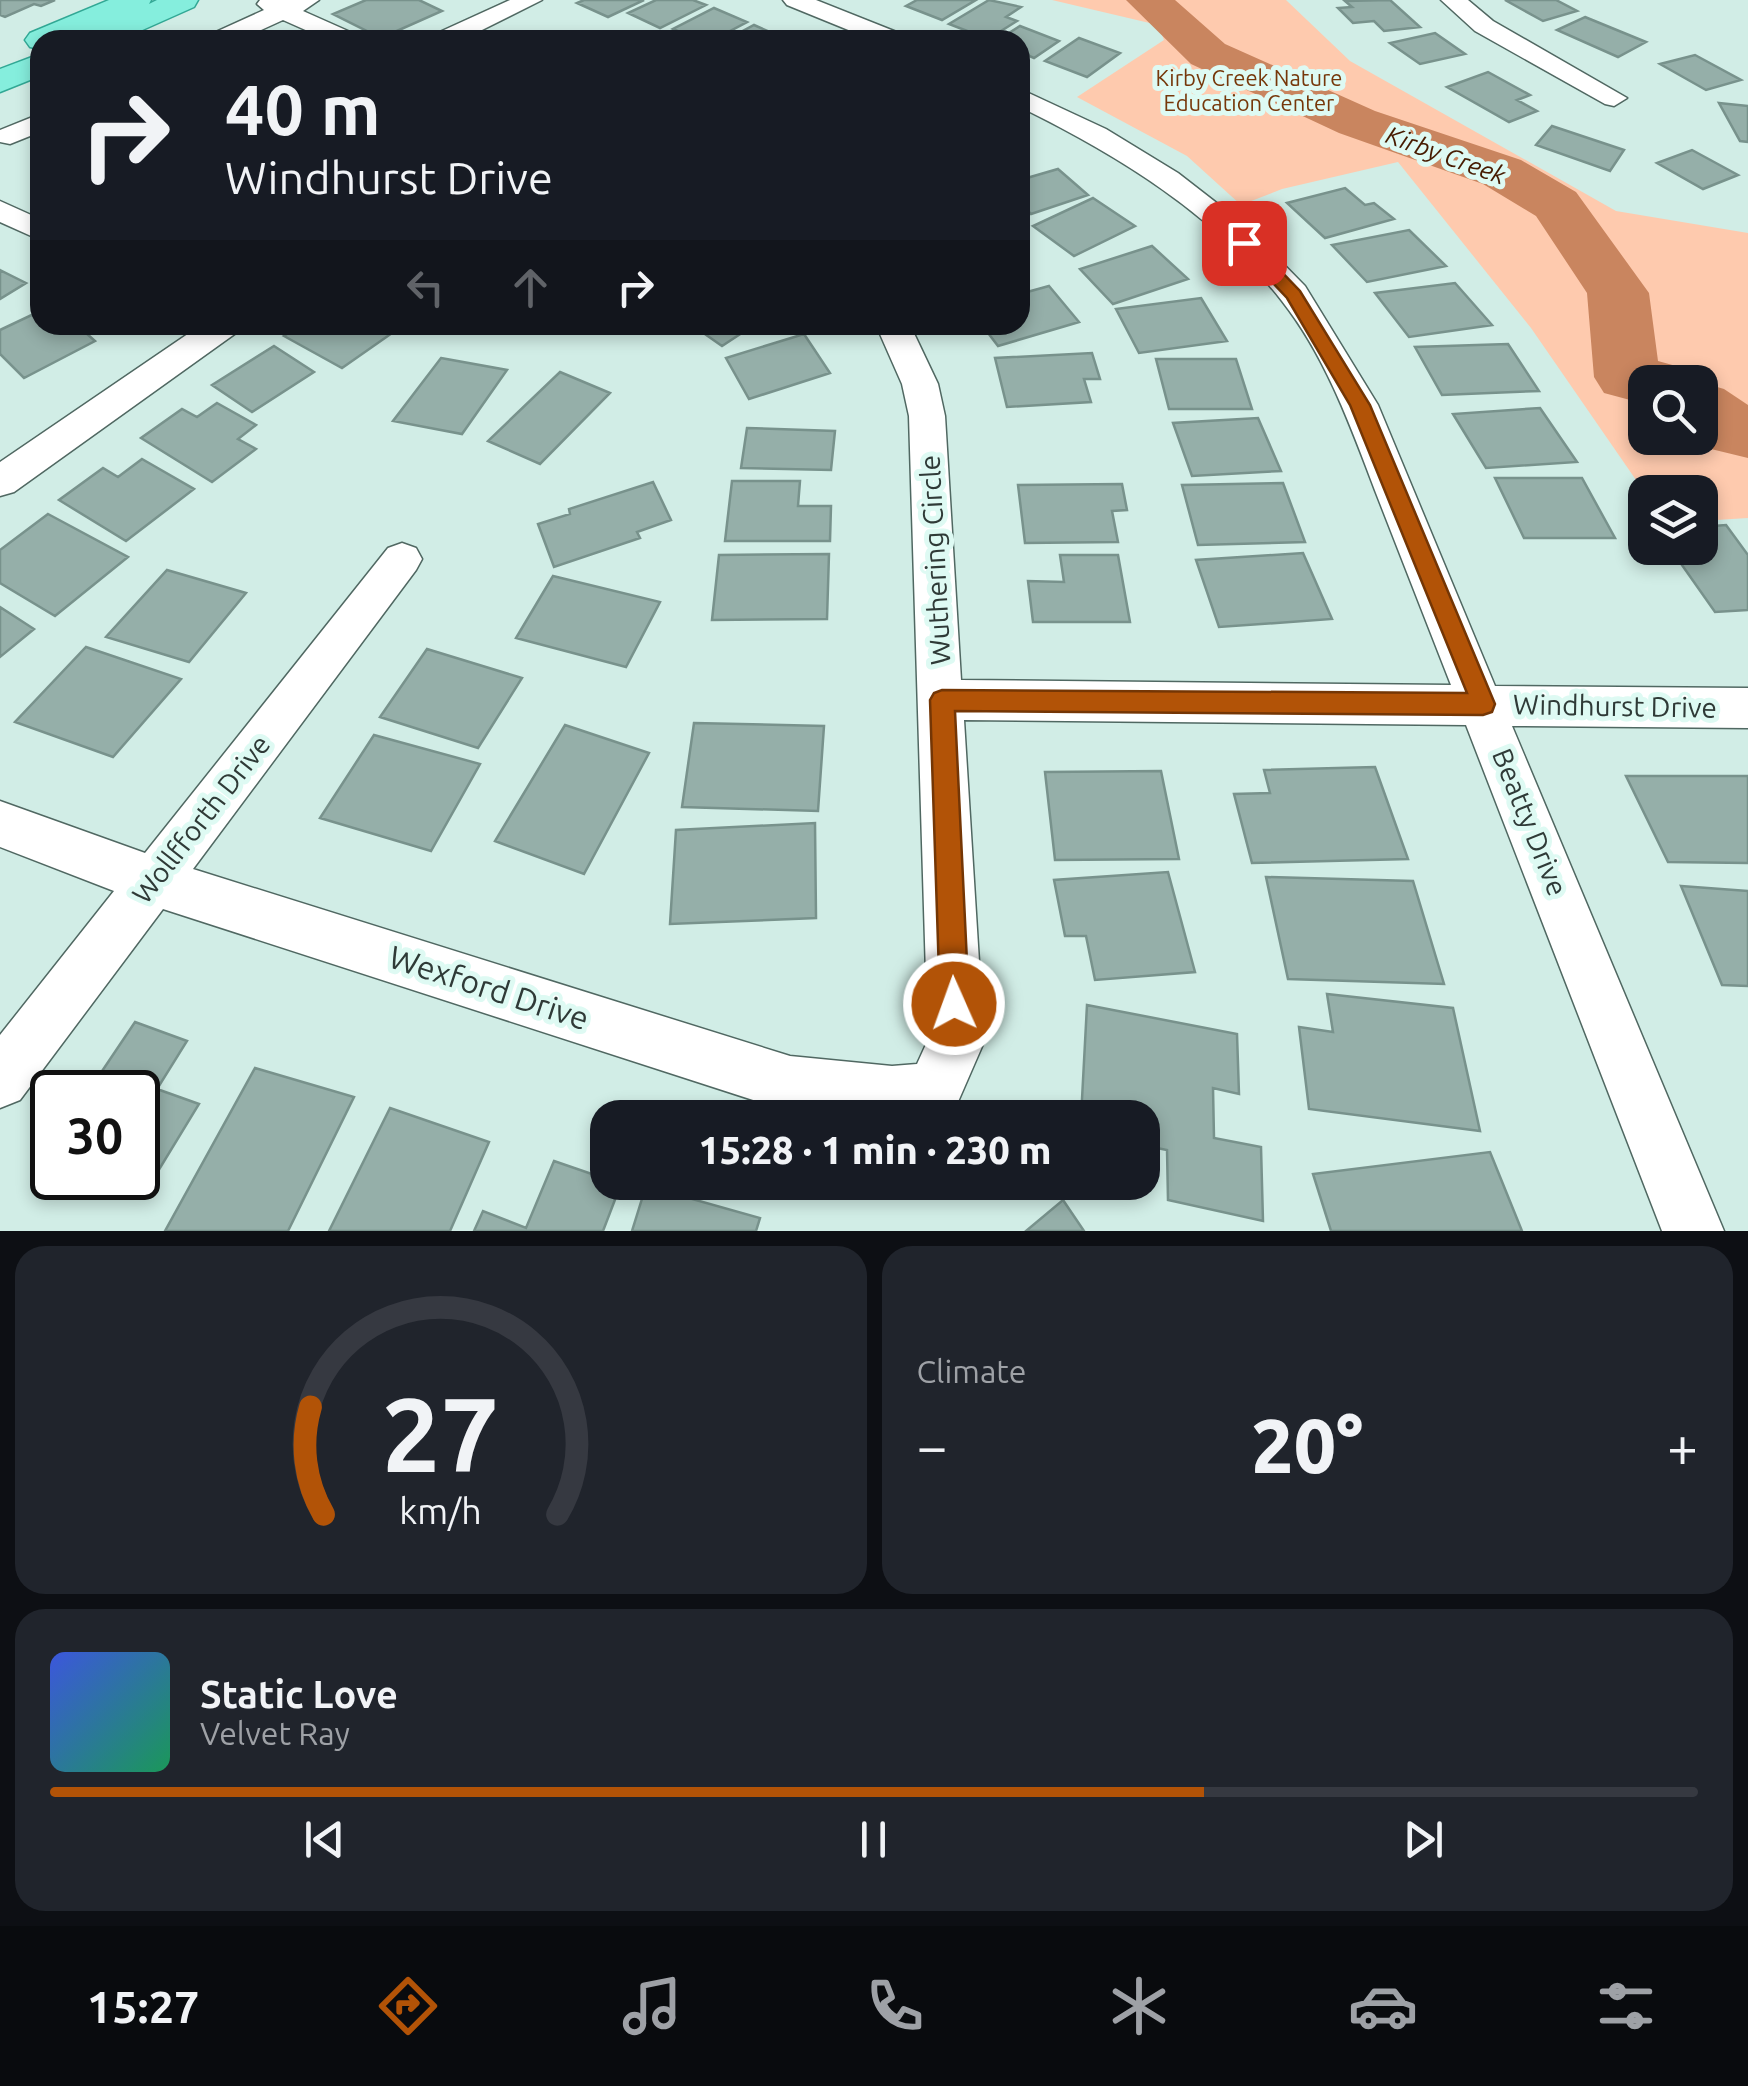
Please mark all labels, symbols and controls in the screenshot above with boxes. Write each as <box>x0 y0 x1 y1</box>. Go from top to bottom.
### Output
park label: Kirby Creek Nature Education Center <box>1156 65 1342 115</box>
icon: right <box>60 70 190 200</box>
text: 40 m <box>225 70 381 148</box>
water label: Kirby Creek <box>1382 120 1510 190</box>
text: Windhurst Drive <box>225 152 553 203</box>
pin <box>1202 201 1287 286</box>
icon: arrive <box>1217 216 1272 271</box>
icon: left <box>398 260 453 315</box>
icon: ahead <box>503 260 558 315</box>
icon: right <box>608 260 663 315</box>
map controls <box>1628 365 1718 565</box>
button: search <box>1628 365 1718 455</box>
street label: Wuthering Circle <box>914 454 955 666</box>
button: layers <box>1628 475 1718 565</box>
street label: Windhurst Drive <box>1513 688 1717 723</box>
street label: Wollfforth Drive <box>125 729 276 909</box>
street label: Beatty Drive <box>1487 744 1574 900</box>
street label: Wexford Drive <box>385 938 594 1036</box>
position arrow <box>902 952 1006 1056</box>
speed limit sign: 30 <box>30 1070 160 1200</box>
text: 15:28 · 1 min · 230 m <box>698 1129 1052 1171</box>
text: Climate <box>917 1353 1027 1389</box>
text: 27 <box>382 1375 499 1492</box>
text: 20° <box>1251 1403 1363 1487</box>
text: − <box>917 1415 948 1476</box>
text: + <box>1667 1415 1698 1476</box>
text: km/h <box>399 1491 482 1531</box>
text: Static Love <box>200 1673 398 1715</box>
text: Velvet Ray <box>200 1715 350 1751</box>
icon: previous <box>297 1812 352 1867</box>
icon: pause <box>846 1812 901 1867</box>
icon: next <box>1396 1812 1451 1867</box>
icon: directions <box>373 1971 443 2041</box>
icon: music <box>617 1971 687 2041</box>
icon: phone <box>860 1971 930 2041</box>
icon: climate <box>1104 1971 1174 2041</box>
icon: car <box>1348 1971 1418 2041</box>
icon: filters <box>1591 1971 1661 2041</box>
text: 15:27 <box>87 1981 199 2032</box>

